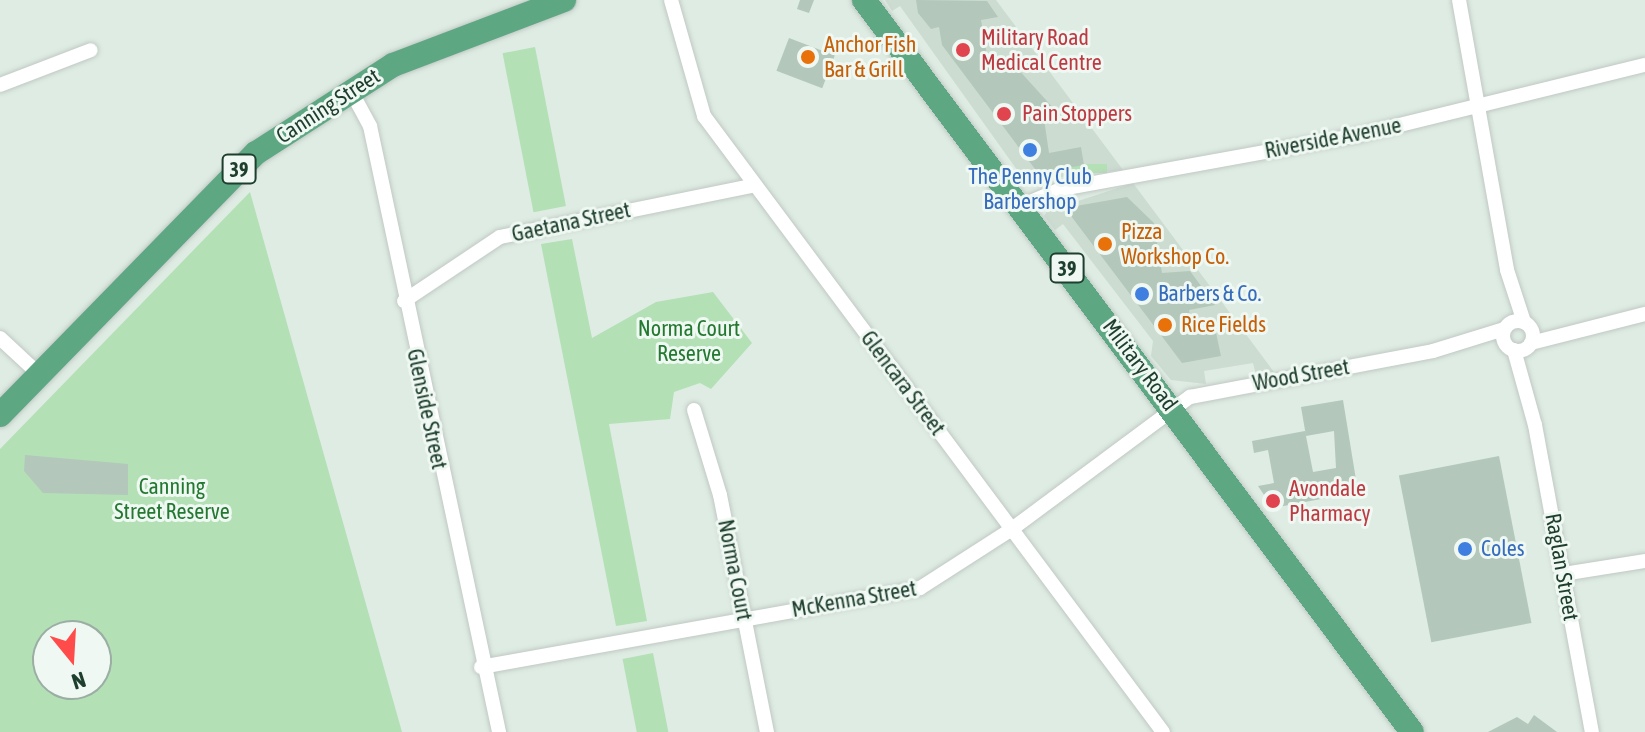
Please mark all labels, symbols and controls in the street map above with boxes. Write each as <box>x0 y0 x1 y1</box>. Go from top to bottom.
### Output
place label: Military Road Medical Centre <box>981 24 1102 76</box>
place label: Anchor Fish Bar & Grill <box>824 31 916 82</box>
marker: Military Road Medical Centre <box>952 39 974 61</box>
marker: Anchor Fish Bar & Grill <box>799 48 817 66</box>
street label: Canning Street <box>271 63 385 149</box>
place label: Pain Stoppers <box>1022 101 1132 127</box>
marker: Pain Stoppers <box>993 103 1015 125</box>
street label: Riverside Avenue <box>1262 112 1404 164</box>
marker: The Penny Club Barbershop <box>1021 141 1039 159</box>
road number: 39 <box>221 153 257 185</box>
place label: The Penny Club Barbershop <box>968 163 1092 214</box>
street label: Gaetana Street <box>509 197 633 247</box>
place label: Pizza Workshop Co. <box>1121 218 1229 270</box>
marker: Pizza Workshop Co. <box>1096 235 1114 253</box>
road number: 39 <box>1049 252 1085 284</box>
place label: Barbers & Co. <box>1158 281 1261 307</box>
marker: Barbers & Co. <box>1133 285 1151 303</box>
place label: Rice Fields <box>1181 312 1266 338</box>
street label: Military Road <box>1097 314 1183 416</box>
park label: Norma Court Reserve <box>638 315 740 366</box>
marker: Rice Fields <box>1156 316 1174 334</box>
street label: Glencara Street <box>855 326 951 440</box>
street label: Glenside Street <box>401 346 453 472</box>
street label: Wood Street <box>1251 354 1351 396</box>
park label: Canning Street Reserve <box>114 473 230 524</box>
place label: Avondale Pharmacy <box>1289 475 1370 526</box>
marker: Avondale Pharmacy <box>1264 492 1282 510</box>
street label: Raglan Street <box>1540 511 1584 623</box>
street label: Norma Court <box>712 517 758 623</box>
place label: Coles <box>1481 536 1525 562</box>
marker: Coles <box>1456 540 1474 558</box>
street label: McKenna Street <box>790 575 918 623</box>
north arrow <box>32 620 112 700</box>
text: N <box>69 667 89 695</box>

